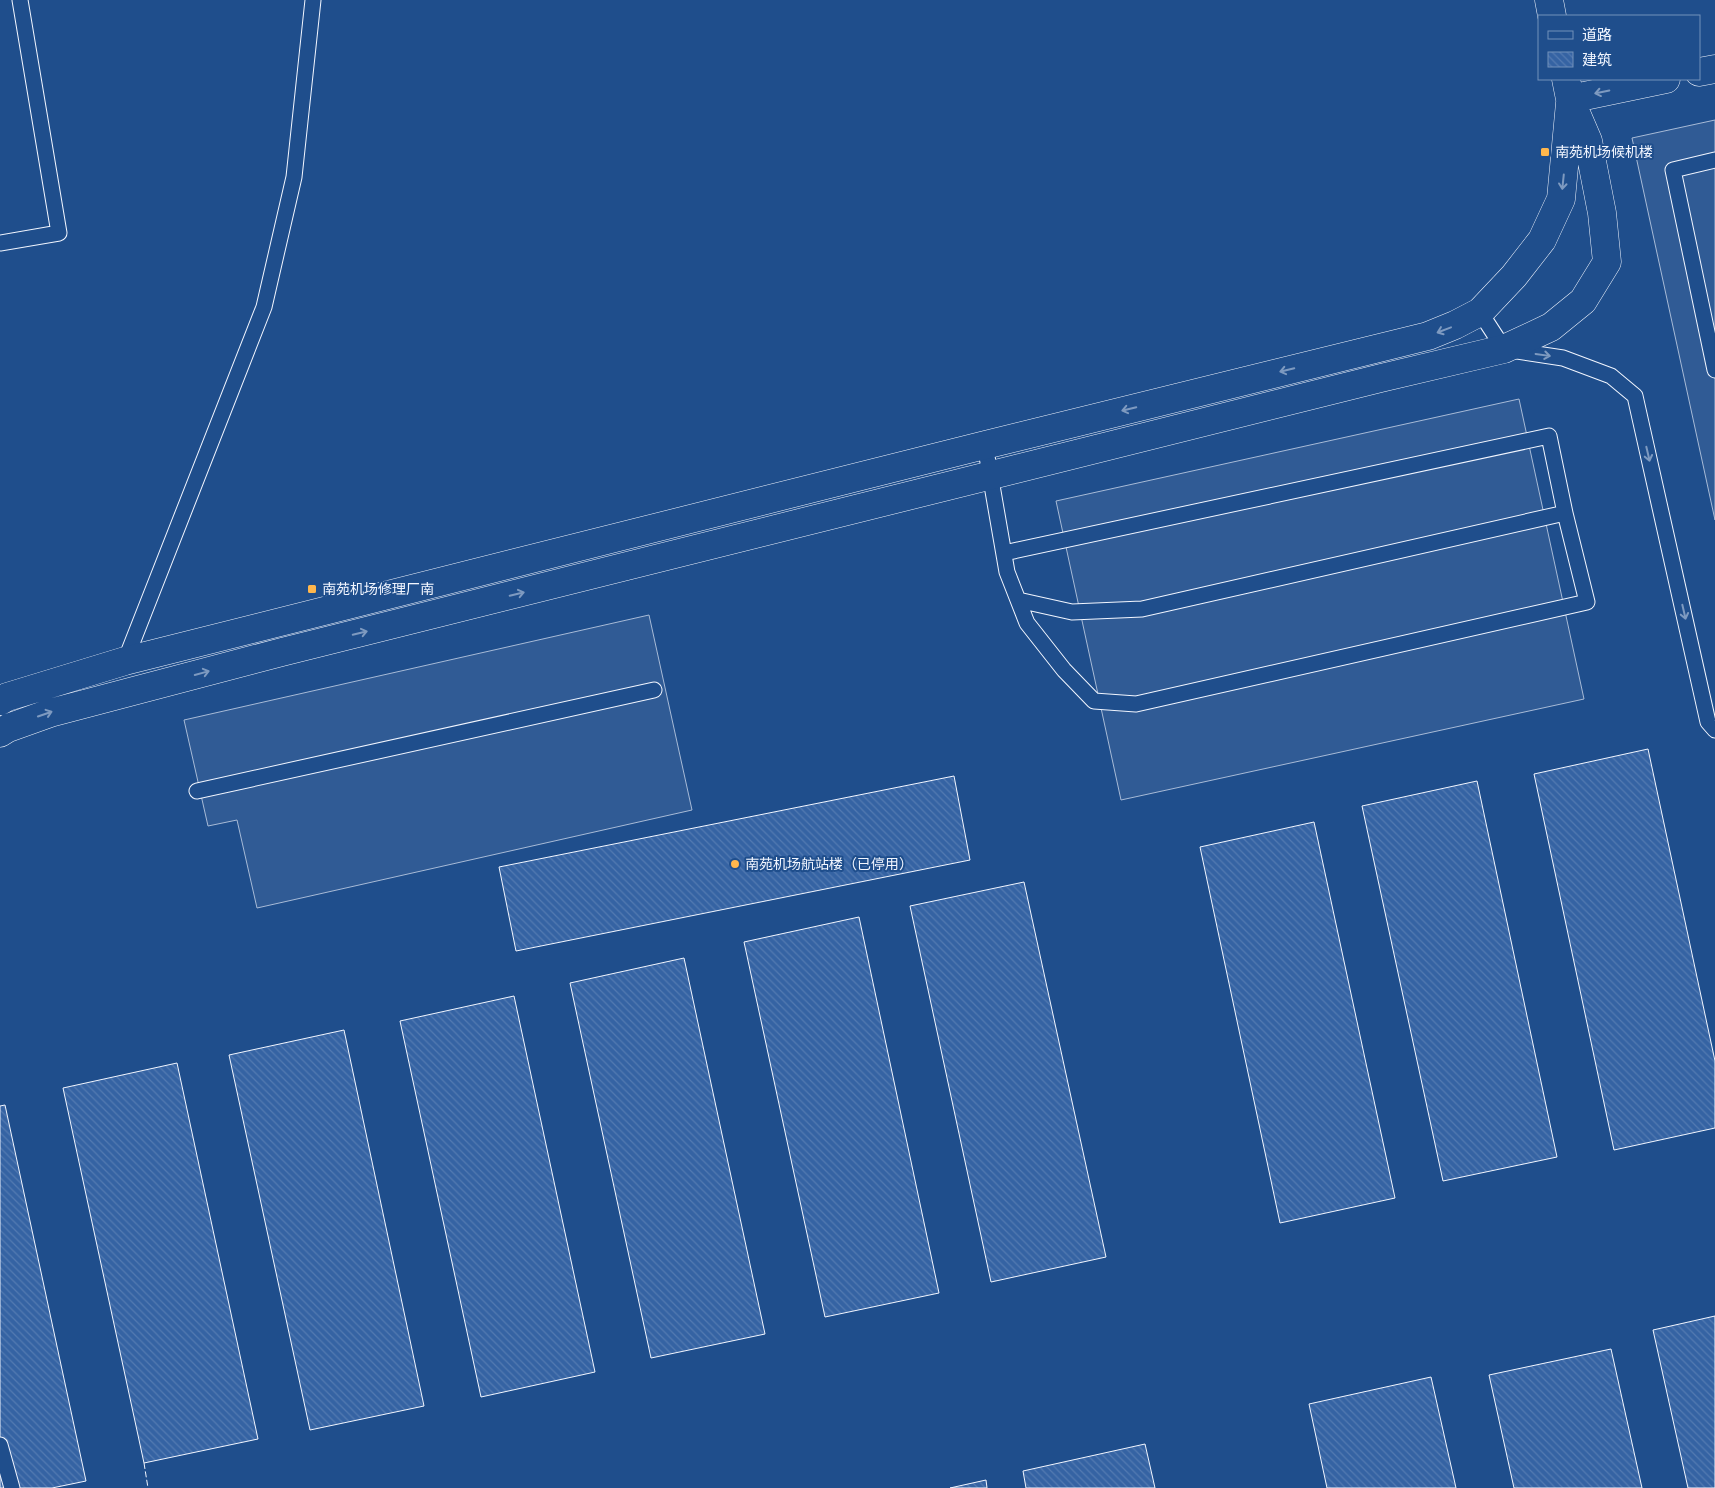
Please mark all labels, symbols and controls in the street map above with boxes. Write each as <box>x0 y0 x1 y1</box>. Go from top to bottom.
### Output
legend <box>1538 15 1700 80</box>
text: 道路 <box>1582 25 1612 44</box>
text: 建筑 <box>1582 50 1612 69</box>
one-way arrow <box>1594 88 1610 97</box>
place label: 南苑机场候机楼 <box>1555 143 1653 161</box>
marker: 南苑机场候机楼 <box>1539 146 1551 158</box>
one-way arrow <box>1558 174 1568 190</box>
one-way arrow <box>1437 325 1452 335</box>
one-way arrow <box>1534 350 1550 360</box>
one-way arrow <box>1279 366 1295 375</box>
one-way arrow <box>1121 405 1137 414</box>
one-way arrow <box>1644 445 1653 461</box>
place label: 南苑机场修理厂南 <box>322 580 434 598</box>
marker: 南苑机场修理厂南 <box>306 583 318 595</box>
one-way arrow <box>509 588 525 598</box>
one-way arrow <box>1680 604 1689 620</box>
one-way arrow <box>351 628 367 637</box>
one-way arrow <box>194 668 210 677</box>
one-way arrow <box>37 709 53 719</box>
place label: 南苑机场航站楼（已停用） <box>745 855 913 873</box>
marker: 南苑机场航站楼（已停用） <box>729 858 741 870</box>

